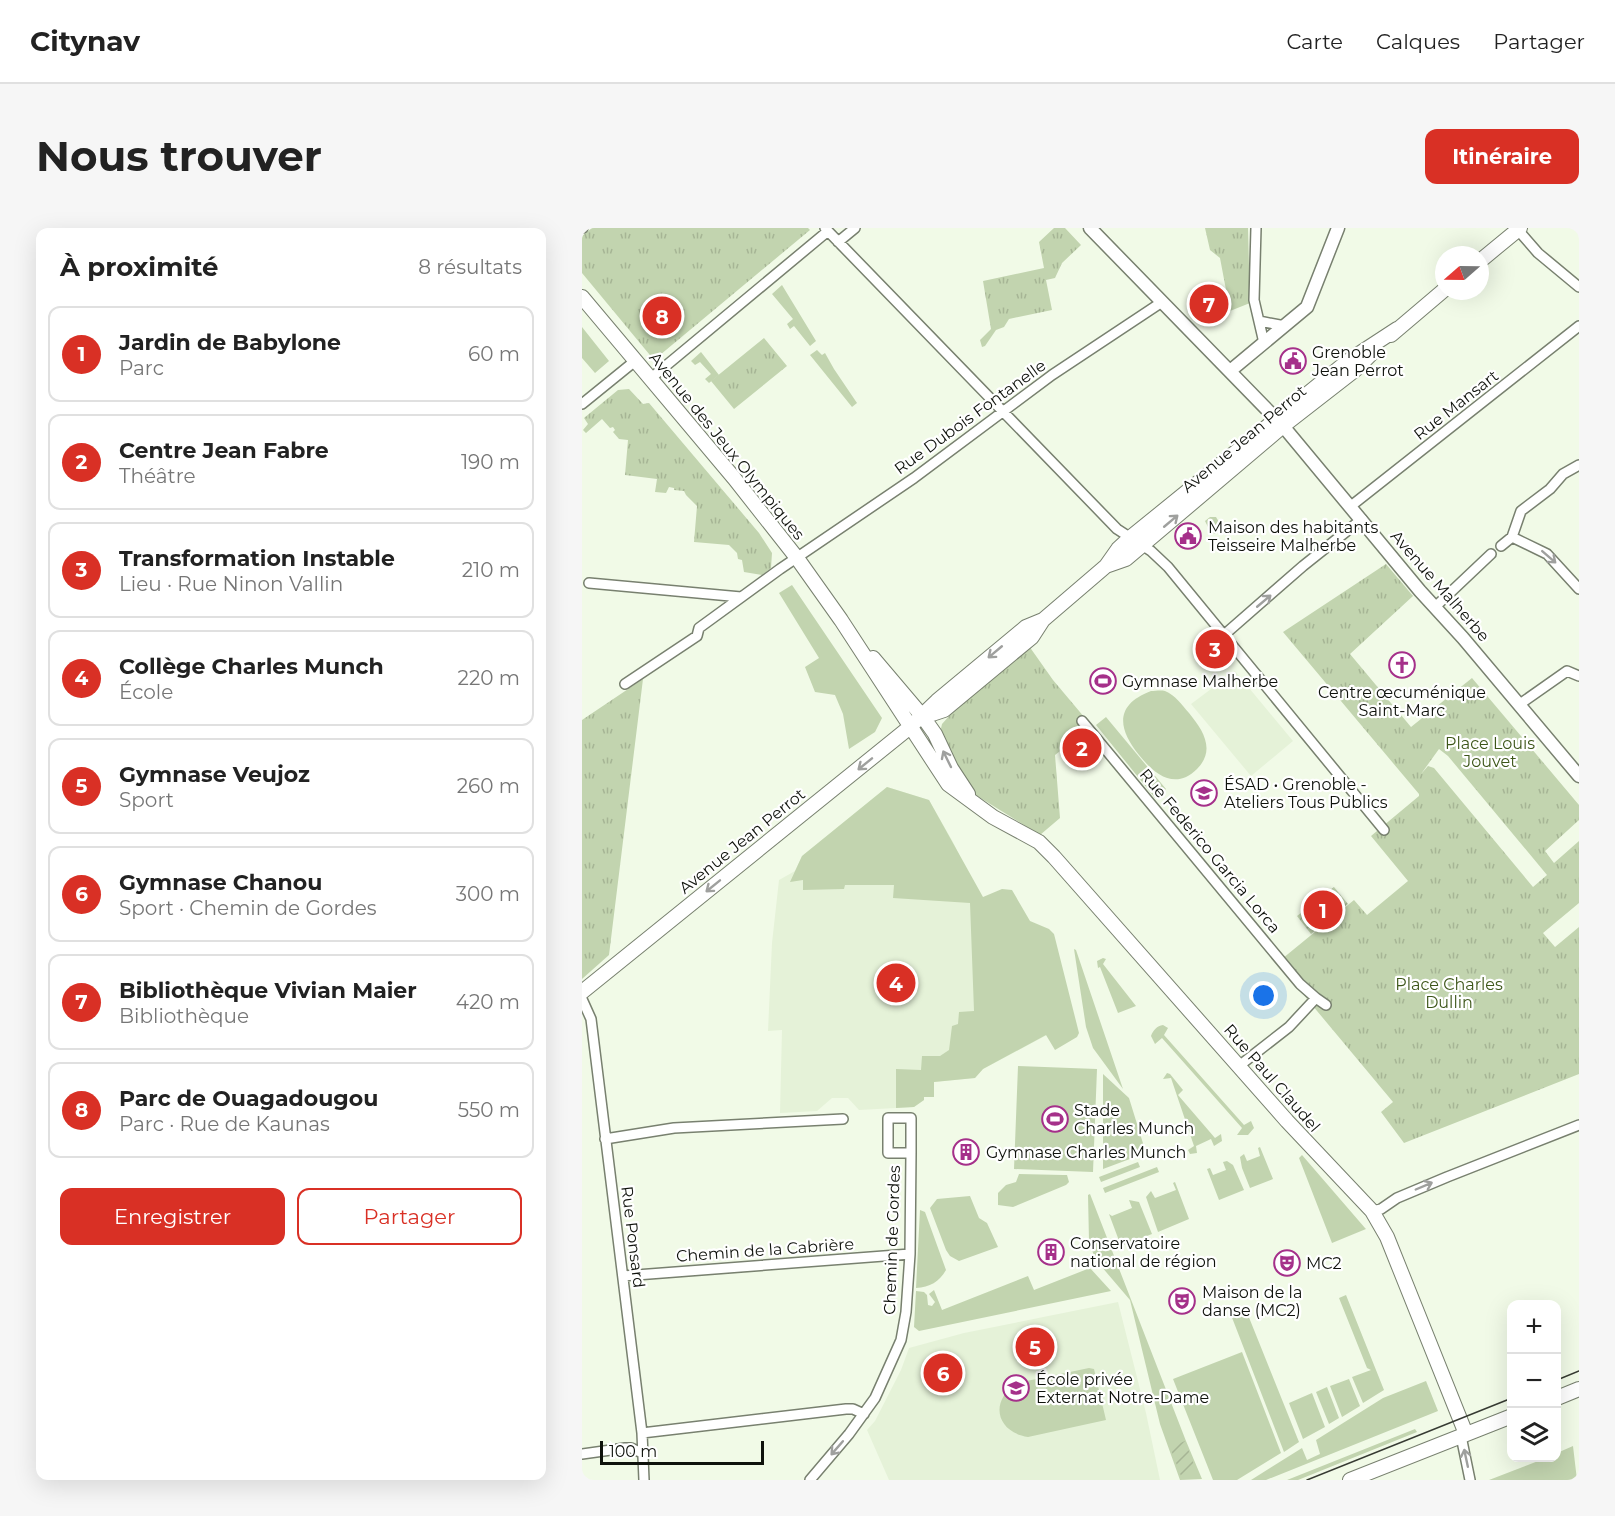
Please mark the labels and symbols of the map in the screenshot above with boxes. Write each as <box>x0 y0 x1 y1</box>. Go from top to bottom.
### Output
north arrow <box>1435 246 1489 300</box>
pin: 7 <box>1190 282 1228 326</box>
pin: 8 <box>642 294 682 338</box>
place label: Grenoble Jean Perrot <box>1311 343 1404 380</box>
public building icon: Grenoble Jean Perrot <box>1278 346 1308 376</box>
street label: Avenue des Jeux Olympiques <box>645 348 809 544</box>
street label: Rue Dubois Fontanelle <box>891 356 1049 478</box>
street label: Rue Mansart <box>1410 366 1502 444</box>
street label: Avenue Jean Perrot <box>1178 381 1310 497</box>
one-way arrow <box>1163 514 1178 528</box>
place label: Maison des habitants Teisseire Malherbe <box>1208 518 1379 555</box>
public building icon: Maison des habitants Teisseire Malherbe <box>1173 521 1203 551</box>
street label: Avenue Malherbe <box>1387 527 1493 645</box>
one-way arrow <box>1542 550 1557 564</box>
one-way arrow <box>1256 594 1271 608</box>
pin: 3 <box>1196 626 1234 672</box>
one-way arrow <box>987 646 1003 659</box>
church icon: Centre œcuménique Saint-Marc <box>1387 650 1417 680</box>
sports icon: Gymnase Malherbe <box>1088 666 1118 696</box>
place label: Gymnase Malherbe <box>1122 672 1278 691</box>
place label: Centre œcuménique Saint-Marc <box>1318 683 1486 720</box>
pin: 2 <box>1062 726 1102 770</box>
park label: Place Louis Jouvet <box>1445 734 1535 771</box>
one-way arrow <box>941 751 952 769</box>
one-way arrow <box>857 757 873 770</box>
street label: Rue Federico Garcia Lorca <box>1136 765 1284 937</box>
place label: ÉSAD • Grenoble - Ateliers Tous Publics <box>1224 775 1388 812</box>
school or university icon: ÉSAD • Grenoble - Ateliers Tous Publics <box>1189 778 1219 808</box>
street label: Avenue Jean Perrot <box>675 784 809 898</box>
one-way arrow <box>706 879 721 893</box>
pin: 1 <box>1304 888 1342 932</box>
pin: 4 <box>876 960 916 1005</box>
park label: Place Charles Dullin <box>1395 975 1503 1012</box>
your location <box>1249 981 1278 1010</box>
street label: Rue Paul Claudel <box>1220 1020 1324 1136</box>
place label: Stade Charles Munch <box>1074 1101 1194 1138</box>
sports icon: Stade Charles Munch <box>1040 1104 1070 1134</box>
building icon: Gymnase Charles Munch <box>951 1137 981 1167</box>
place label: Gymnase Charles Munch <box>986 1143 1186 1162</box>
street label: Chemin de Gordes <box>880 1165 904 1315</box>
one-way arrow <box>1414 1180 1433 1191</box>
street label: Rue Ponsard <box>617 1185 649 1289</box>
street label: Chemin de la Cabrière <box>675 1234 855 1266</box>
place label: Conservatoire national de région <box>1070 1234 1217 1271</box>
building icon: Conservatoire national de région <box>1036 1237 1066 1267</box>
theatre icon: MC2 <box>1272 1248 1302 1278</box>
place label: MC2 <box>1306 1254 1342 1273</box>
place label: Maison de la danse (MC2) <box>1202 1283 1302 1320</box>
theatre icon: Maison de la danse (MC2) <box>1167 1286 1197 1316</box>
pin: 5 <box>1016 1324 1054 1370</box>
pin: 6 <box>924 1350 962 1396</box>
place label: École privée Externat Notre-Dame <box>1036 1370 1209 1407</box>
school or university icon: École privée Externat Notre-Dame <box>1001 1373 1031 1403</box>
scale bar <box>600 1438 764 1466</box>
one-way arrow <box>831 1440 844 1456</box>
one-way arrow <box>1460 1449 1472 1468</box>

